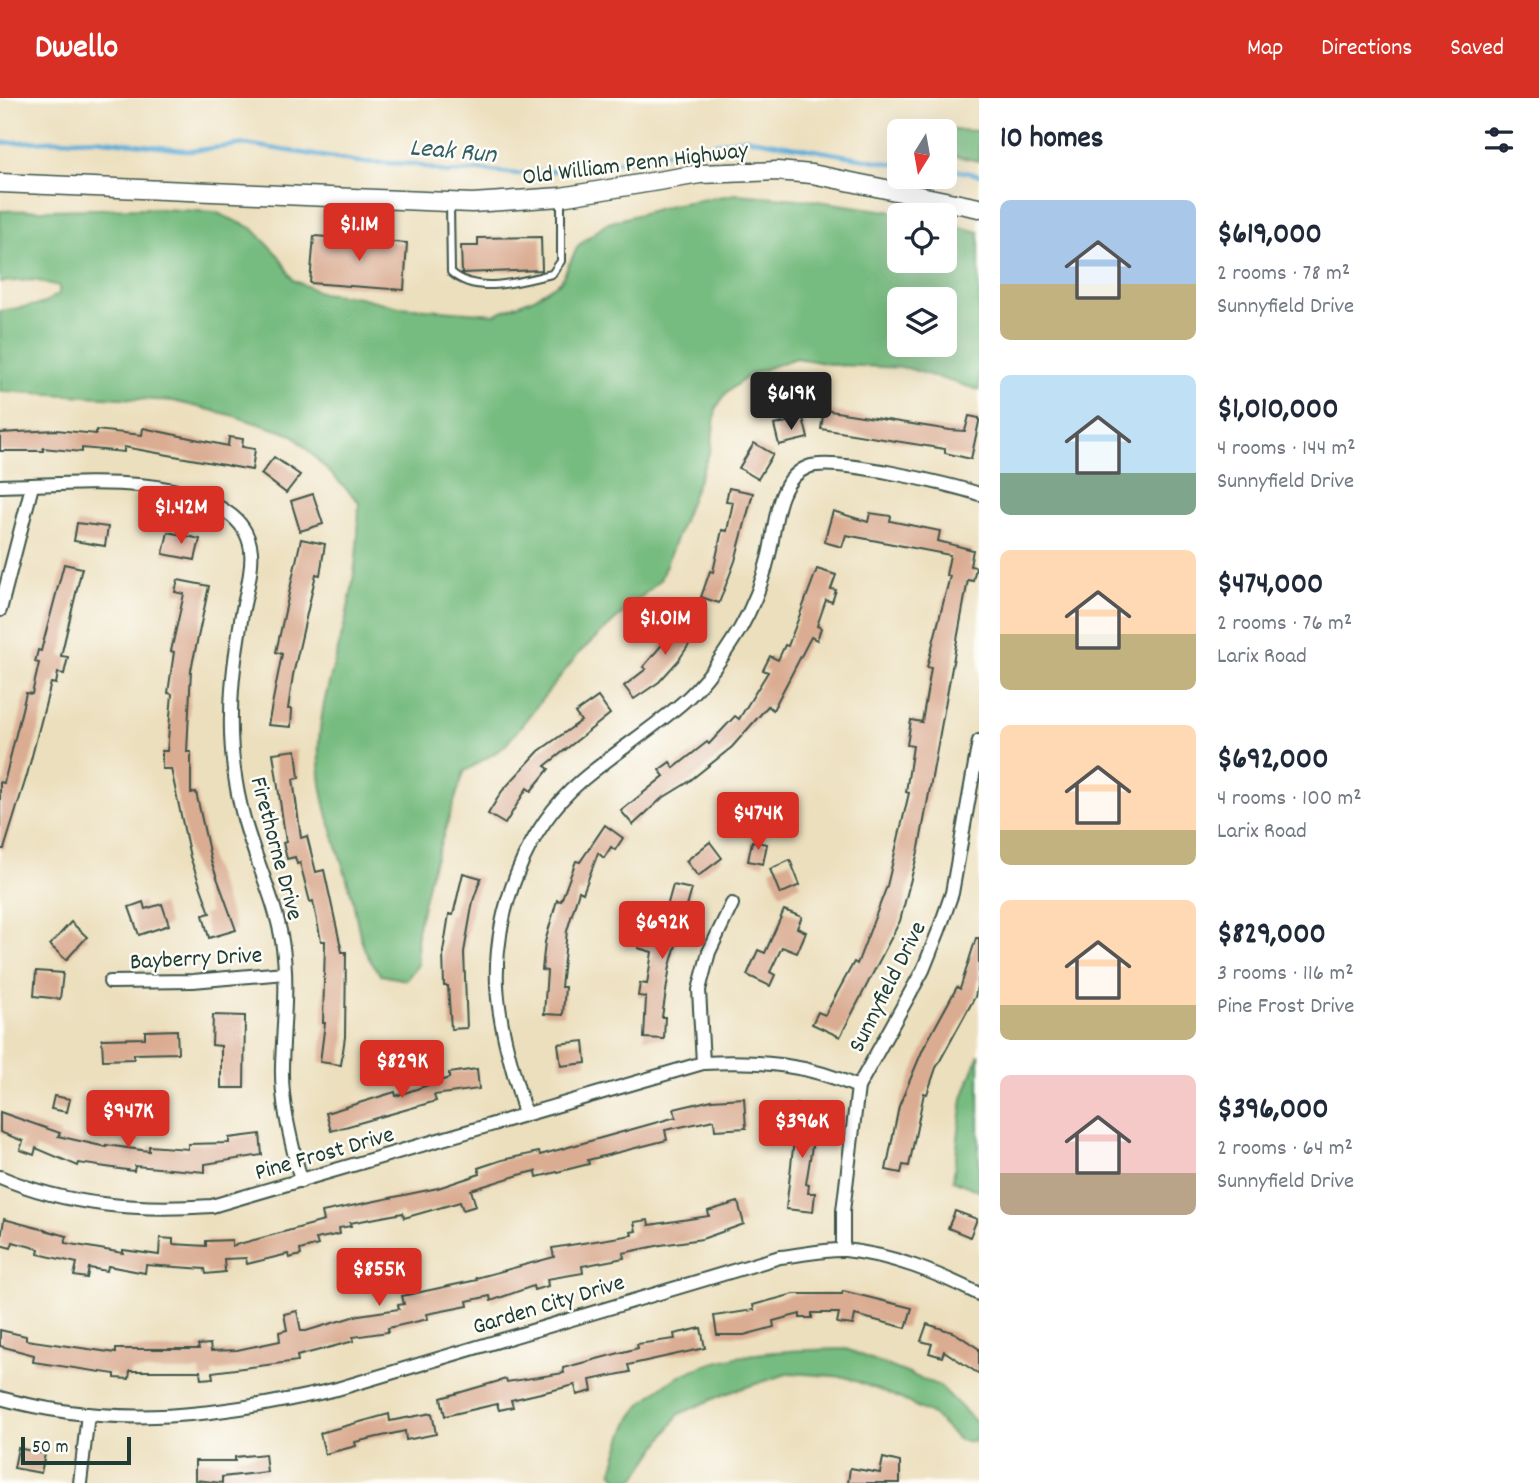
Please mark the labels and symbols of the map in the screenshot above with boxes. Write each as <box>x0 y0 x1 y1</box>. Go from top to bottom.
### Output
north arrow <box>887 119 957 189</box>
water label: Leak Run <box>408 130 499 175</box>
street label: Old William Penn Highway <box>521 134 751 196</box>
pin: $1.1M <box>310 204 408 263</box>
pin: $619K <box>742 372 840 432</box>
pin: $1.42M <box>124 486 238 546</box>
pin: $1.01M <box>608 598 722 657</box>
street label: Firethorne Drive <box>240 773 311 924</box>
pin: $474K <box>709 792 807 852</box>
pin: $692K <box>613 902 711 961</box>
street label: Sunnyfield Drive <box>841 916 936 1059</box>
street label: Bayberry Drive <box>129 940 263 980</box>
pin: $829K <box>353 1040 451 1100</box>
pin: $947K <box>79 1090 177 1150</box>
pin: $396K <box>753 1100 851 1160</box>
street label: Pine Frost Drive <box>251 1119 398 1191</box>
pin: $855K <box>330 1248 428 1308</box>
street label: Garden City Drive <box>469 1267 629 1345</box>
scale bar <box>21 1434 131 1466</box>

